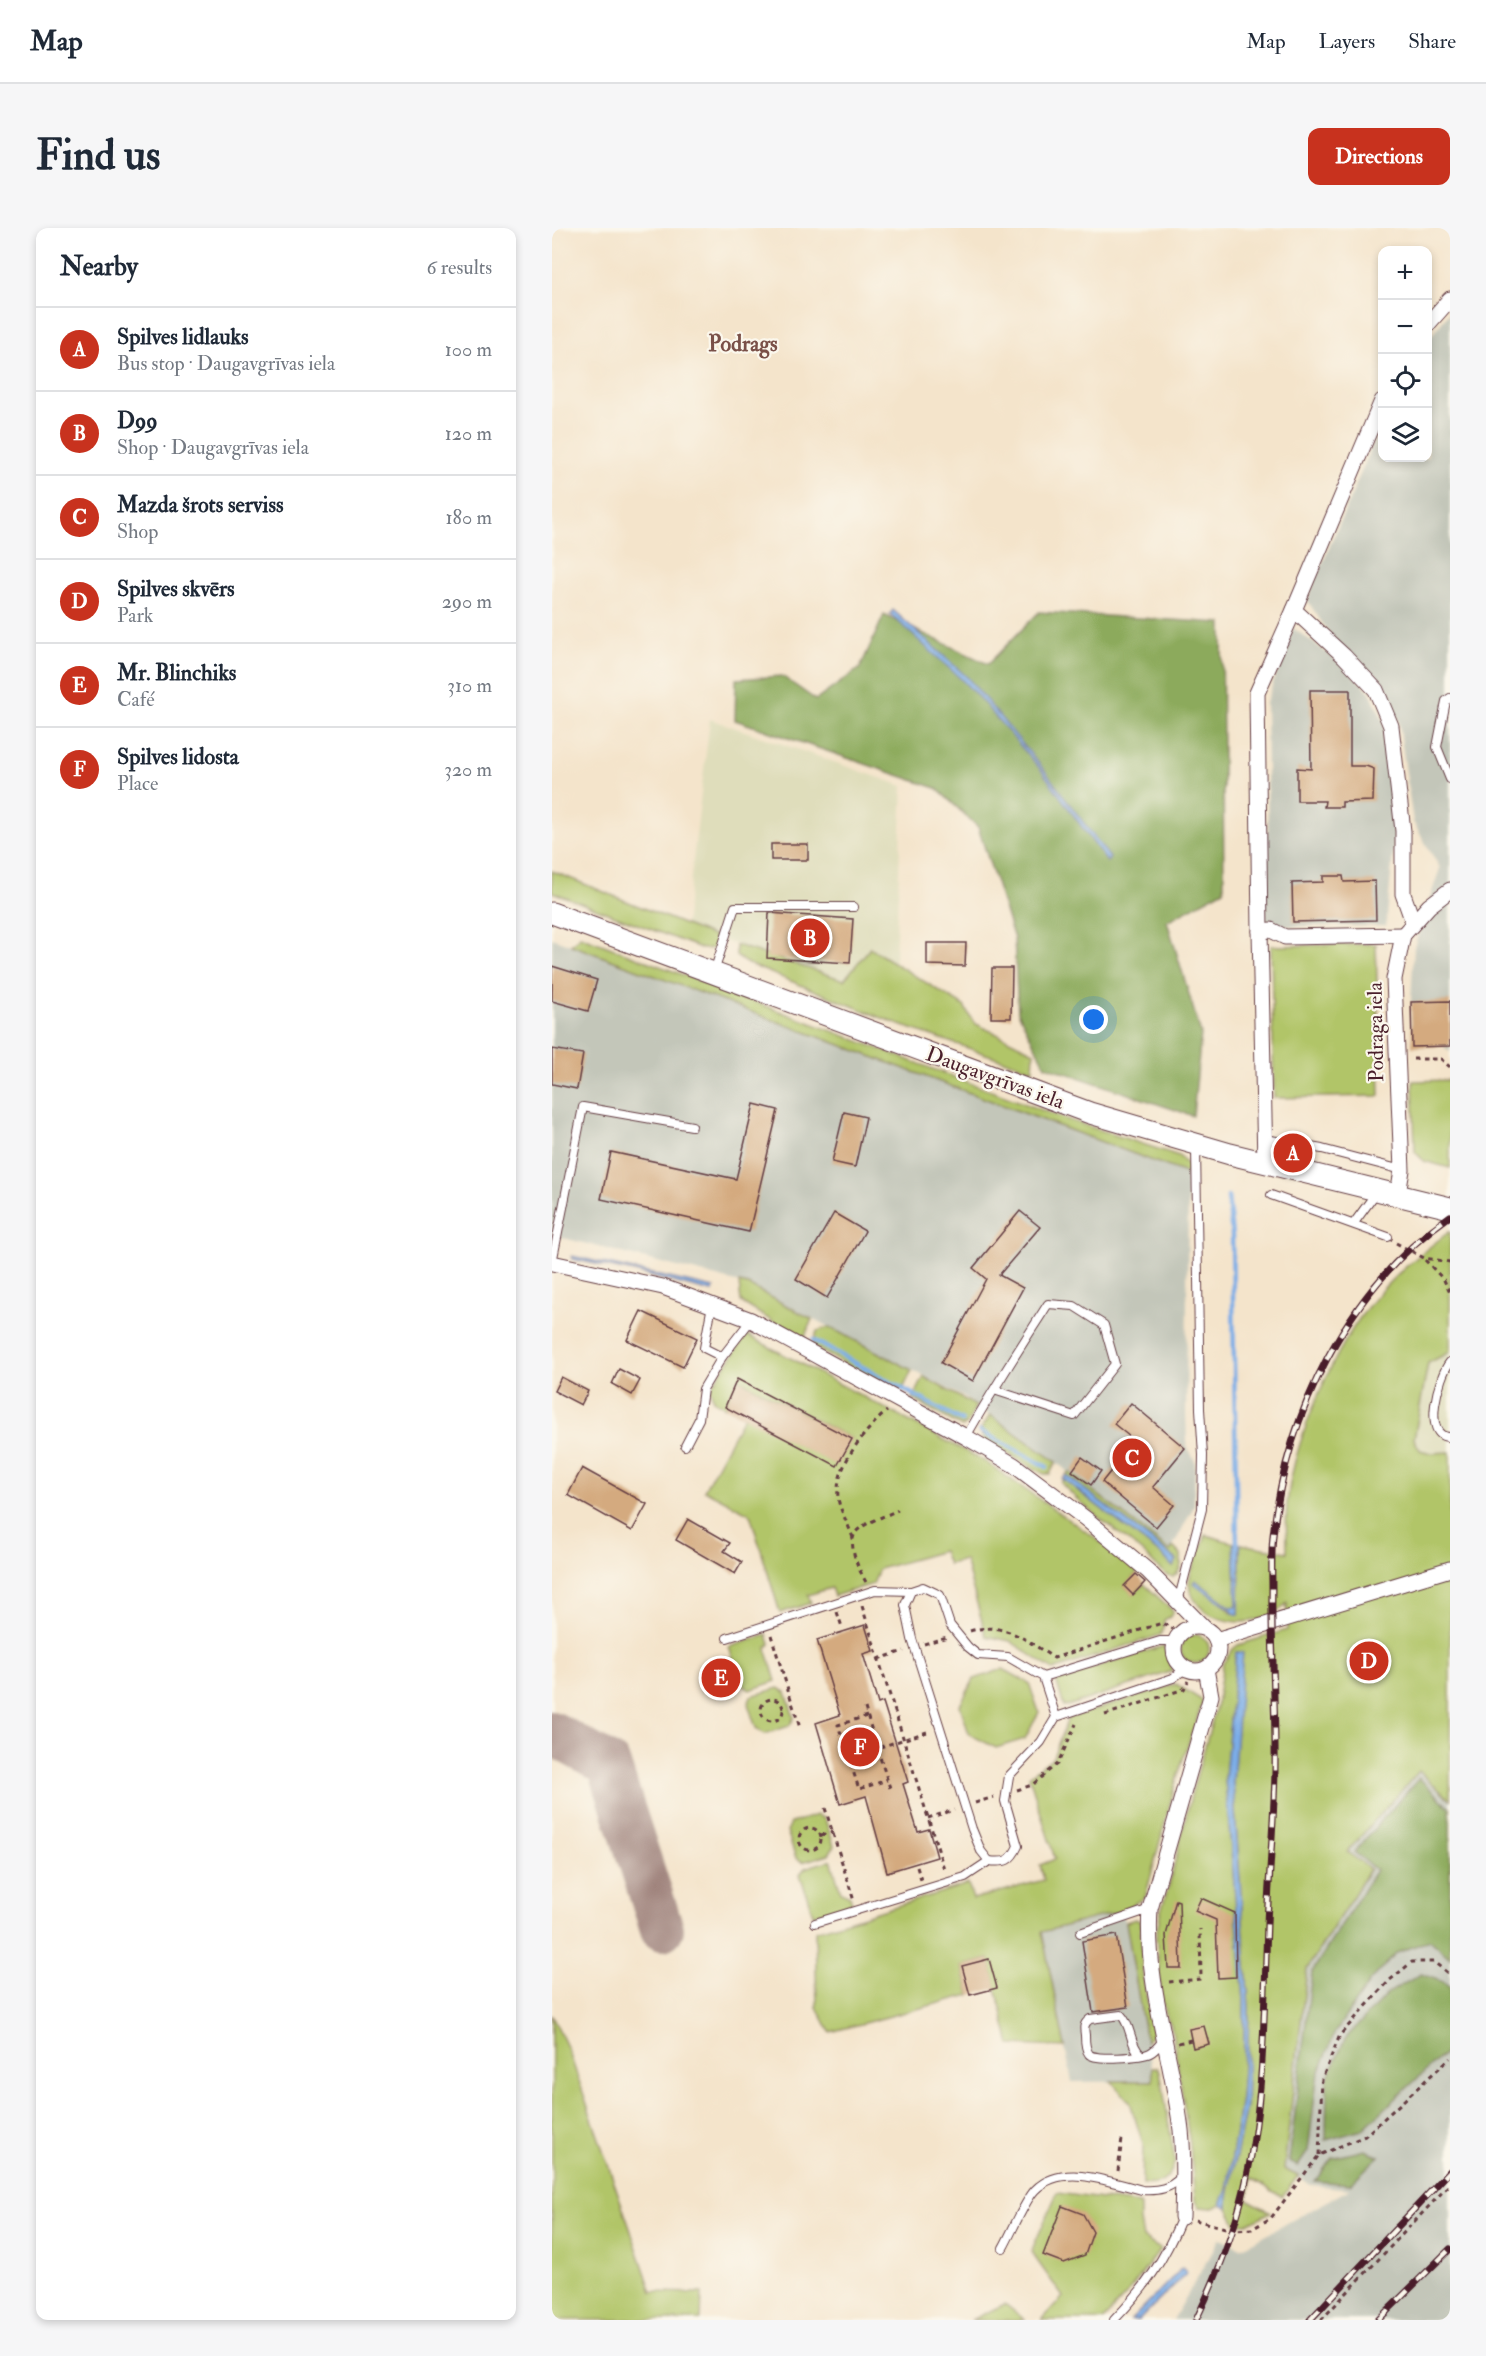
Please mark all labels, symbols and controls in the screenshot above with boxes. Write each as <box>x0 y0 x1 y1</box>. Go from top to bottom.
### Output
text: Map <box>30 24 83 59</box>
text: Map <box>1246 28 1286 55</box>
text: Layers <box>1319 28 1375 55</box>
text: Share <box>1408 28 1456 55</box>
button: Directions <box>1308 128 1450 185</box>
text: Find us <box>36 130 160 182</box>
map controls <box>1378 246 1432 462</box>
button: + <box>1378 246 1432 300</box>
text: Nearby <box>60 251 138 283</box>
text: 6 results <box>426 255 492 280</box>
button: − <box>1378 300 1432 354</box>
text: Spilves lidlauks <box>117 323 249 351</box>
district label: Podrags <box>708 330 778 359</box>
text: A <box>73 337 86 362</box>
text: 100 m <box>445 337 492 362</box>
text: Bus stop · Daugavgrīvas iela <box>117 351 335 376</box>
button: locate <box>1378 354 1432 408</box>
text: D99 <box>117 407 157 435</box>
button: layers <box>1378 408 1432 462</box>
text: B <box>73 421 86 446</box>
text: 120 m <box>445 421 492 446</box>
text: Shop · Daugavgrīvas iela <box>117 435 309 460</box>
text: Mazda šrots serviss <box>117 491 283 519</box>
text: C <box>72 505 87 530</box>
text: 180 m <box>445 505 492 530</box>
text: Shop <box>117 519 158 544</box>
text: Spilves skvērs <box>117 575 235 603</box>
text: D <box>71 589 88 614</box>
text: 290 m <box>442 589 492 614</box>
text: Park <box>117 603 153 628</box>
text: Mr. Blinchiks <box>117 659 236 687</box>
text: E <box>72 673 87 698</box>
text: 310 m <box>447 673 492 698</box>
text: Café <box>117 687 155 712</box>
text: Spilves lidosta <box>117 743 239 771</box>
text: F <box>73 757 86 782</box>
text: 320 m <box>444 757 492 782</box>
text: Place <box>117 771 158 796</box>
pin: B <box>790 916 830 960</box>
street label: Podraga iela <box>1362 981 1390 1082</box>
your location <box>1079 1005 1108 1034</box>
street label: Daugavgrīvas iela <box>922 1040 1068 1116</box>
pin: A <box>1274 1130 1312 1176</box>
pin: C <box>1112 1436 1152 1480</box>
pin: D <box>1350 1638 1388 1684</box>
pin: E <box>702 1656 740 1700</box>
pin: F <box>840 1724 880 1769</box>

